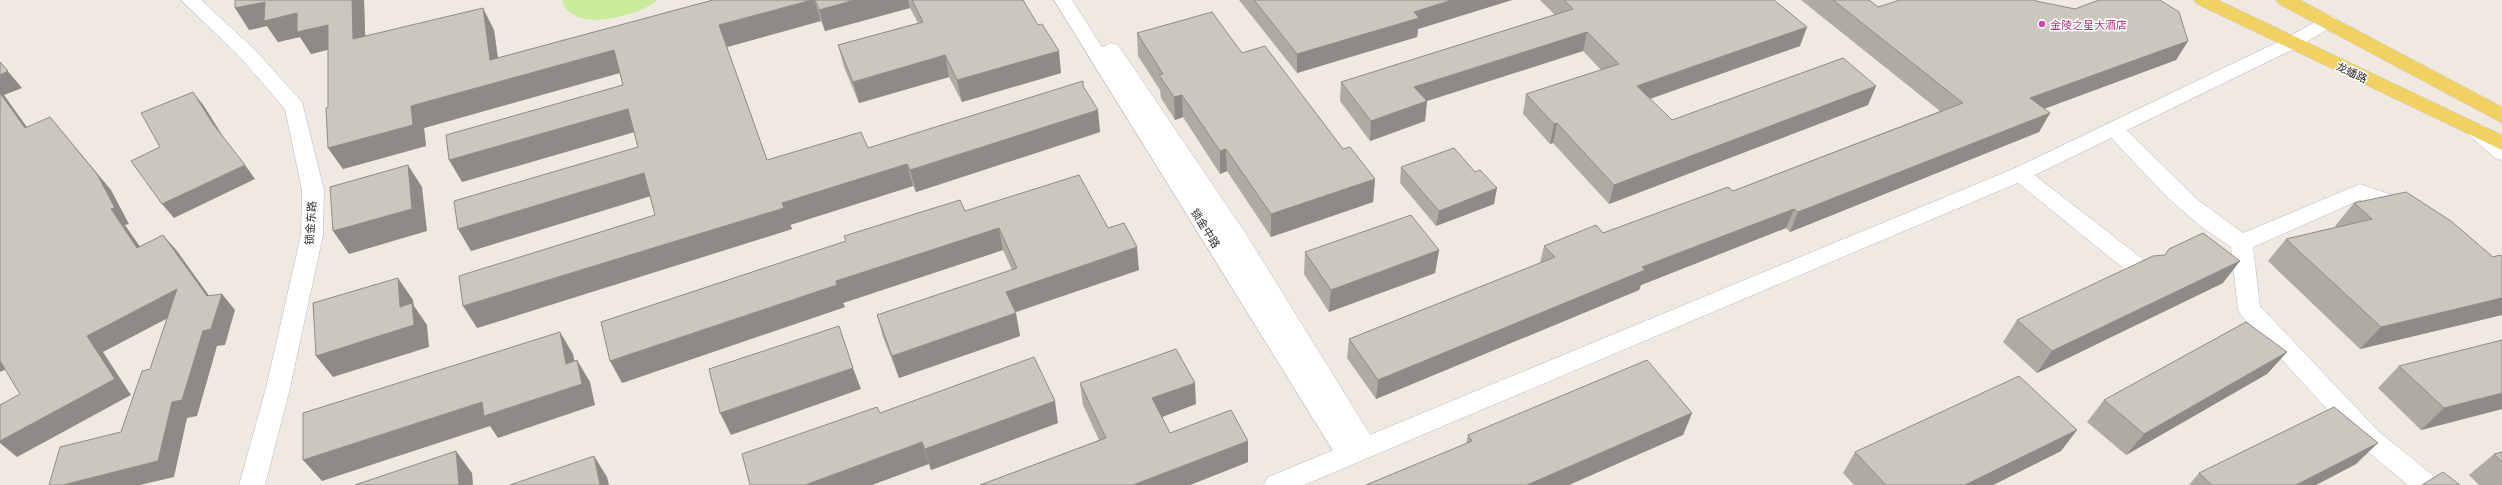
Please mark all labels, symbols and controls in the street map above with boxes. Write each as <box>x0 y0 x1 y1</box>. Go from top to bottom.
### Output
place label: 金陵之星大酒店 <box>2050 17 2127 32</box>
marker: 金陵之星大酒店 <box>2037 19 2047 29</box>
street label: 龙蟠路 <box>2334 58 2370 86</box>
street label: 锁金东路 <box>301 201 319 245</box>
street label: 锁金中路 <box>1188 205 1224 251</box>

